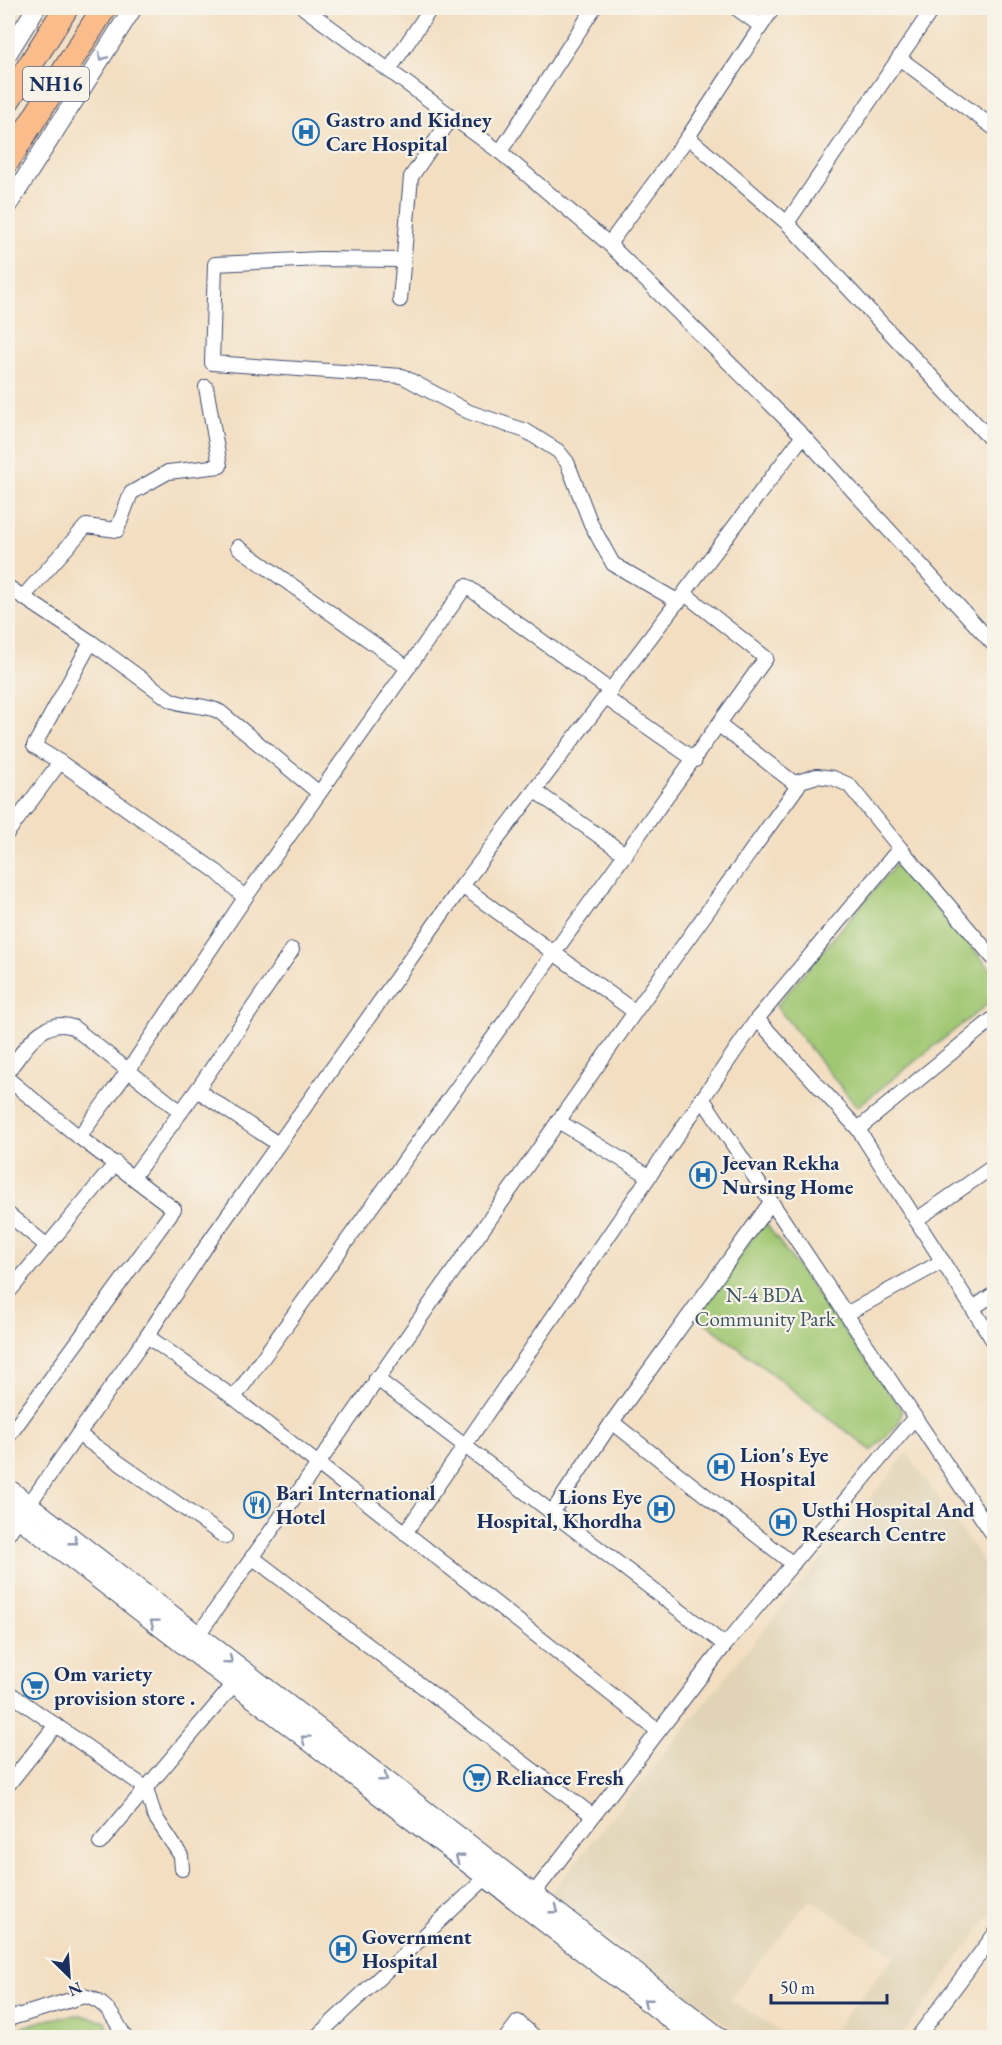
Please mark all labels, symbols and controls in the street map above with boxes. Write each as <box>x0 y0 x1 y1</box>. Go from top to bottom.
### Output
one-way arrow <box>97 51 109 61</box>
road number: NH16 <box>23 67 89 101</box>
place label: Gastro and Kidney Care Hospital <box>326 106 493 157</box>
hospital icon: Gastro and Kidney Care Hospital <box>291 117 321 147</box>
place label: Jeevan Rekha Nursing Home <box>720 1149 854 1200</box>
hospital icon: Jeevan Rekha Nursing Home <box>688 1160 718 1190</box>
park label: N-4 BDA Community Park <box>694 1281 837 1332</box>
place label: Lion's Eye Hospital <box>740 1441 829 1492</box>
hospital icon: Lion's Eye Hospital <box>706 1452 736 1482</box>
place label: Bari International Hotel <box>276 1479 436 1530</box>
place label: Lions Eye Hospital, Khordha <box>477 1483 643 1534</box>
restaurant icon: Bari International Hotel <box>242 1490 272 1520</box>
hospital icon: Lions Eye Hospital, Khordha <box>646 1494 676 1524</box>
place label: Usthi Hospital And Research Centre <box>802 1496 975 1547</box>
hospital icon: Usthi Hospital And Research Centre <box>768 1507 798 1537</box>
one-way arrow <box>67 1534 78 1545</box>
one-way arrow <box>150 1620 161 1631</box>
one-way arrow <box>222 1652 233 1663</box>
place label: Om variety provision store . <box>54 1660 195 1711</box>
supermarket icon: Om variety provision store . <box>20 1671 50 1701</box>
one-way arrow <box>300 1735 311 1746</box>
supermarket icon: Reliance Fresh <box>462 1763 492 1793</box>
place label: Reliance Fresh <box>496 1764 624 1791</box>
one-way arrow <box>377 1771 388 1782</box>
one-way arrow <box>455 1854 466 1865</box>
one-way arrow <box>549 1902 560 1913</box>
place label: Government Hospital <box>362 1923 472 1974</box>
hospital icon: Government Hospital <box>328 1934 358 1964</box>
north arrow <box>39 1946 99 2006</box>
scale bar <box>771 1967 886 2005</box>
text: 50 m <box>780 1976 815 1999</box>
text: N <box>65 1977 85 2001</box>
one-way arrow <box>643 1998 654 2009</box>

